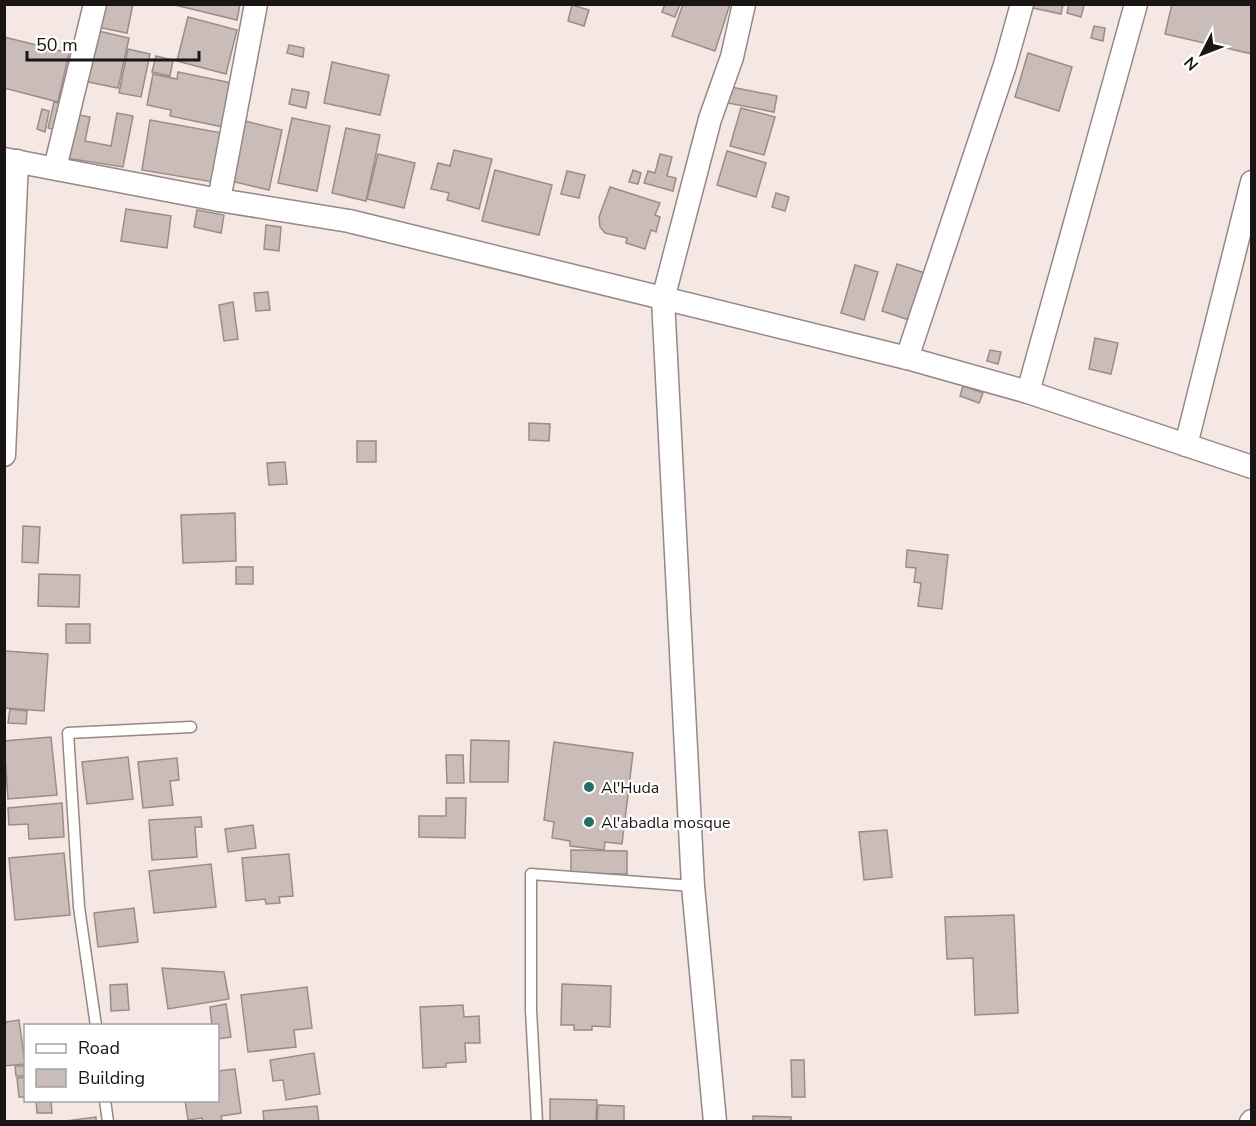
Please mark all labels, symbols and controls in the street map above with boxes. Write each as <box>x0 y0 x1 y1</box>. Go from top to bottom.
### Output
scale bar <box>27 24 200 62</box>
north arrow <box>1172 24 1232 84</box>
text: 50 m <box>36 33 78 57</box>
text: N <box>1179 52 1204 75</box>
place label: Al'Huda <box>601 777 659 799</box>
marker: Al'Huda <box>582 780 596 794</box>
place label: Al'abadla mosque <box>601 812 730 834</box>
marker: Al'abadla mosque <box>582 815 596 829</box>
legend <box>24 1024 219 1102</box>
text: Road <box>78 1036 120 1060</box>
text: Building <box>78 1066 145 1090</box>

